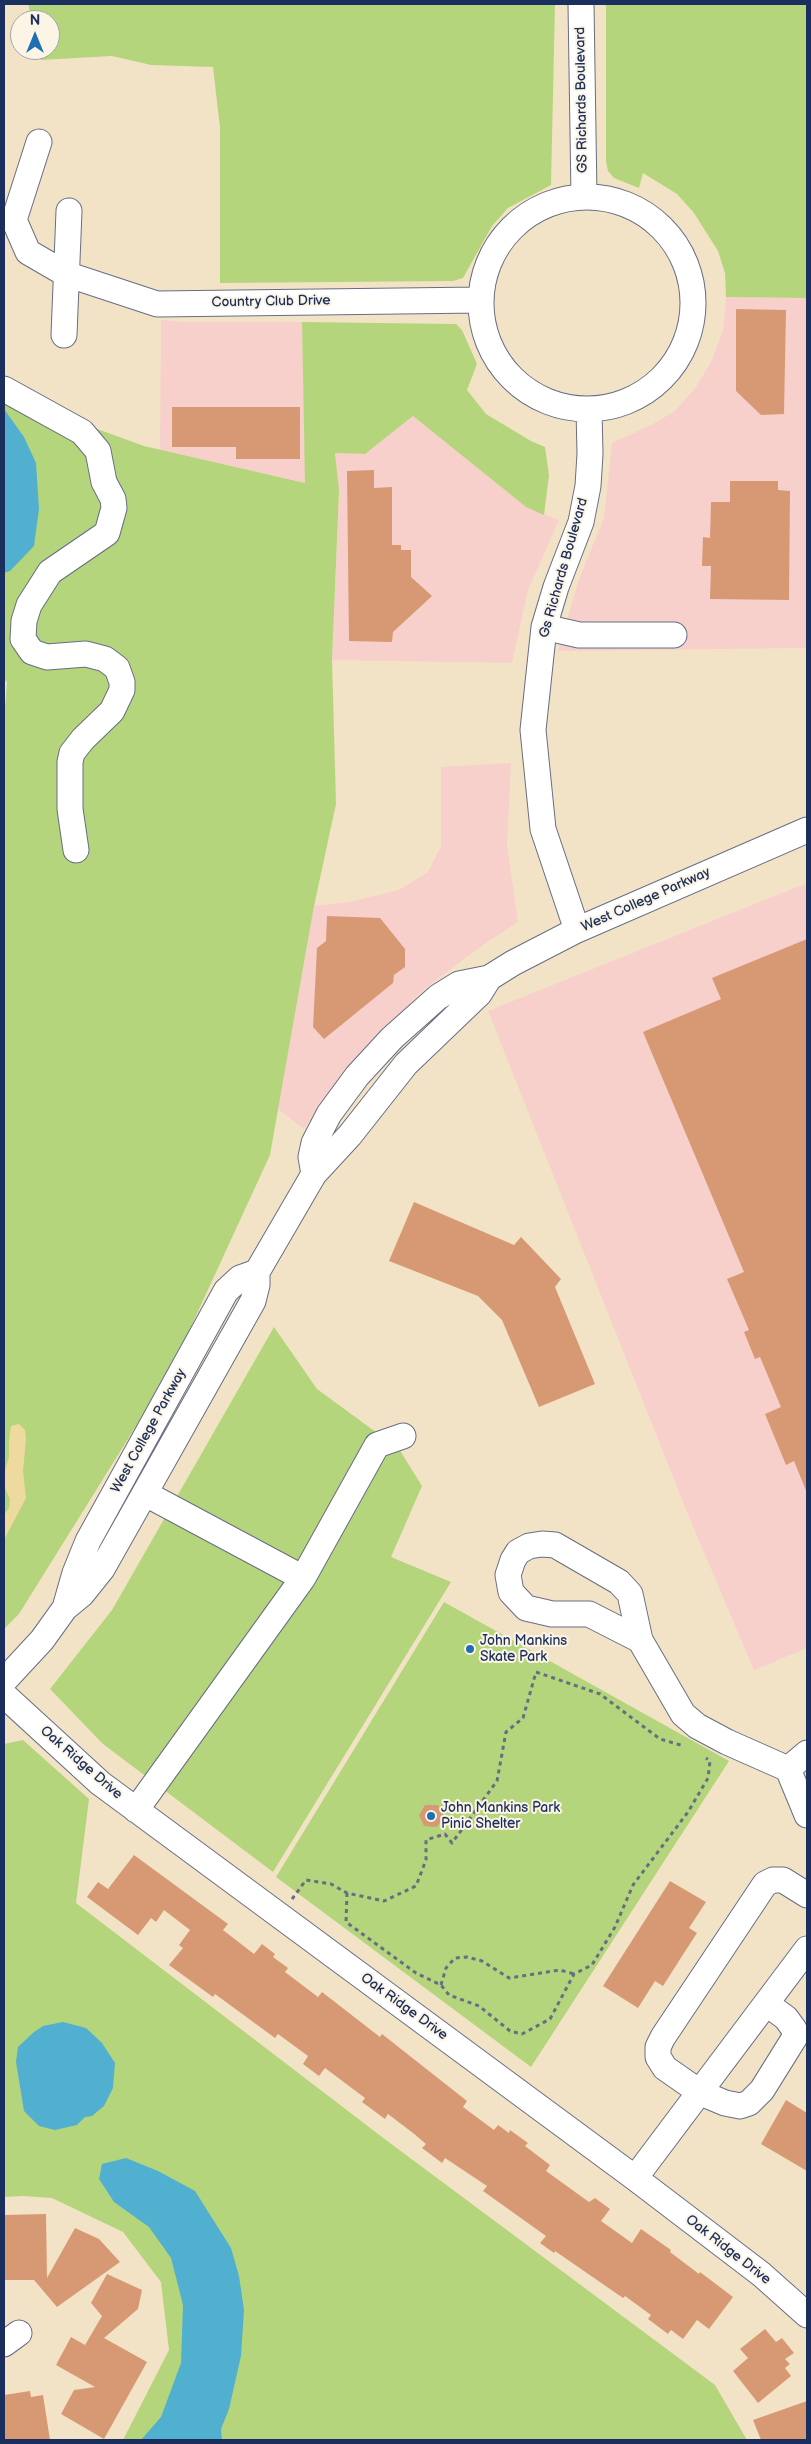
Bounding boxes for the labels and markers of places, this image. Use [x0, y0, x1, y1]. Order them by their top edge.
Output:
place label: John Mankins Skate Park [480, 1633, 567, 1665]
marker: John Mankins Skate Park [464, 1643, 476, 1655]
place label: John Mankins Park Pinic Shelter [441, 1800, 560, 1832]
marker: John Mankins Park Pinic Shelter [425, 1810, 437, 1822]

